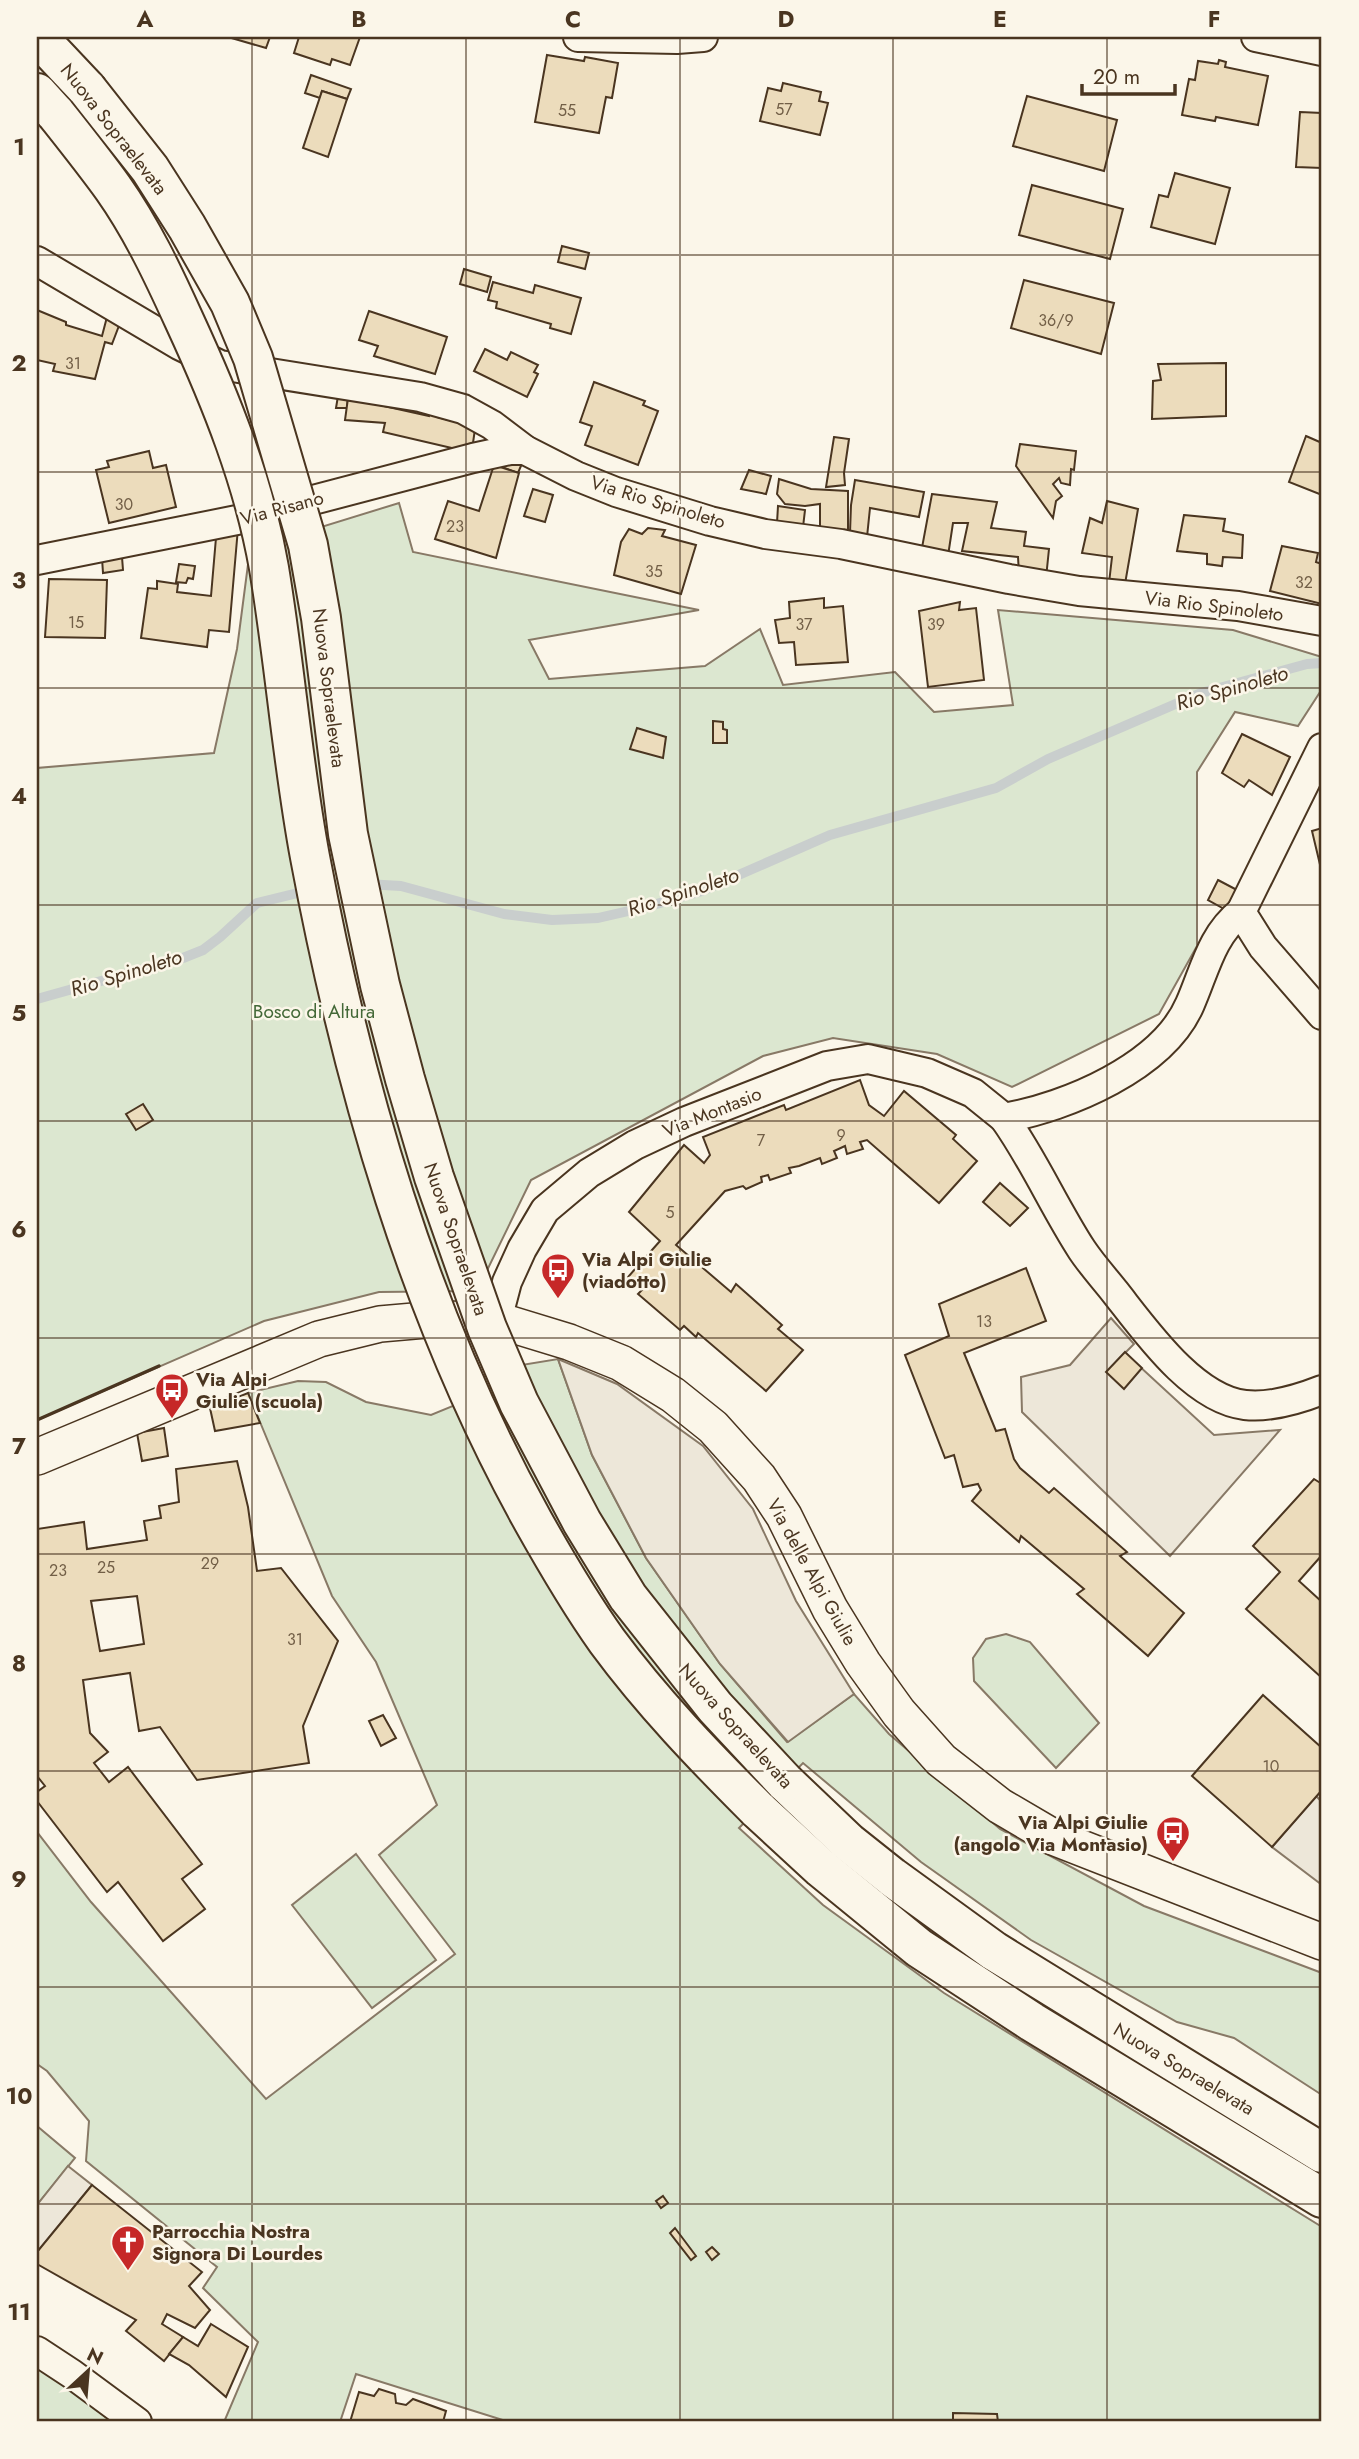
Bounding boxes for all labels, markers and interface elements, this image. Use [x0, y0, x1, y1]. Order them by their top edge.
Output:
text: A [136, 2, 154, 36]
text: B [351, 2, 367, 36]
text: C [565, 2, 581, 36]
text: D [778, 2, 795, 36]
text: E [993, 2, 1007, 36]
text: F [1208, 2, 1220, 36]
scale bar [1082, 52, 1175, 96]
street label: Nuova Sopraelevata [54, 58, 174, 200]
text: 20 m [1093, 62, 1140, 92]
house number: 57 [775, 98, 793, 121]
house number: 55 [558, 99, 576, 122]
text: 1 [13, 130, 25, 164]
house number: 36/9 [1038, 309, 1074, 332]
text: 2 [11, 346, 27, 380]
house number: 31 [65, 352, 81, 375]
street label: Via Rio Spinoleto [587, 469, 729, 535]
street label: Via Risano [237, 484, 327, 532]
house number: 30 [115, 493, 133, 516]
house number: 23 [446, 515, 464, 538]
house number: 35 [645, 560, 663, 583]
text: 3 [12, 563, 26, 597]
house number: 32 [1295, 571, 1313, 594]
street label: Via Rio Spinoleto [1143, 584, 1285, 628]
street label: Nuova Sopraelevata [306, 607, 352, 769]
house number: 15 [68, 611, 84, 634]
house number: 37 [796, 613, 813, 636]
house number: 39 [927, 613, 945, 636]
water label: Rio Spinoleto [1172, 658, 1292, 718]
text: 4 [11, 779, 27, 813]
water label: Rio Spinoleto [624, 860, 742, 924]
water label: Rio Spinoleto [67, 942, 185, 1004]
text: 5 [12, 996, 26, 1030]
park label: Bosco di Altura [253, 998, 375, 1025]
street label: Via Montasio [658, 1080, 766, 1144]
house number: 9 [836, 1124, 846, 1147]
house number: 7 [757, 1129, 766, 1152]
street label: Nuova Sopraelevata [417, 1159, 495, 1319]
house number: 5 [665, 1201, 675, 1224]
text: 6 [11, 1212, 27, 1246]
place label: Via Alpi Giulie (viadotto) [581, 1246, 712, 1295]
bus stop icon: Via Alpi Giulie (viadotto) [539, 1251, 577, 1300]
house number: 13 [976, 1310, 992, 1333]
place label: Via Alpi Giulie (scuola) [195, 1366, 323, 1415]
bus stop icon: Via Alpi Giulie (scuola) [153, 1371, 191, 1420]
text: 7 [12, 1429, 26, 1463]
street label: Via delle Alpi Giulie [760, 1494, 864, 1651]
house number: 29 [201, 1552, 219, 1575]
house number: 25 [97, 1556, 115, 1579]
house number: 23 [49, 1559, 67, 1582]
house number: 31 [287, 1628, 303, 1651]
text: 8 [12, 1646, 26, 1680]
street label: Nuova Sopraelevata [672, 1657, 800, 1795]
house number: 10 [1263, 1755, 1279, 1778]
place label: Via Alpi Giulie (angolo Via Montasio) [953, 1809, 1148, 1858]
bus stop icon: Via Alpi Giulie (angolo Via Montasio) [1154, 1814, 1192, 1863]
text: 9 [11, 1862, 27, 1896]
street label: Nuova Sopraelevata [1108, 2016, 1260, 2122]
text: 10 [6, 2079, 32, 2113]
place label: Parrocchia Nostra Signora Di Lourdes [152, 2218, 323, 2267]
church icon: Parrocchia Nostra Signora Di Lourdes [109, 2223, 147, 2272]
text: 11 [7, 2295, 31, 2329]
north arrow [52, 2336, 122, 2406]
text: N [83, 2341, 108, 2372]

